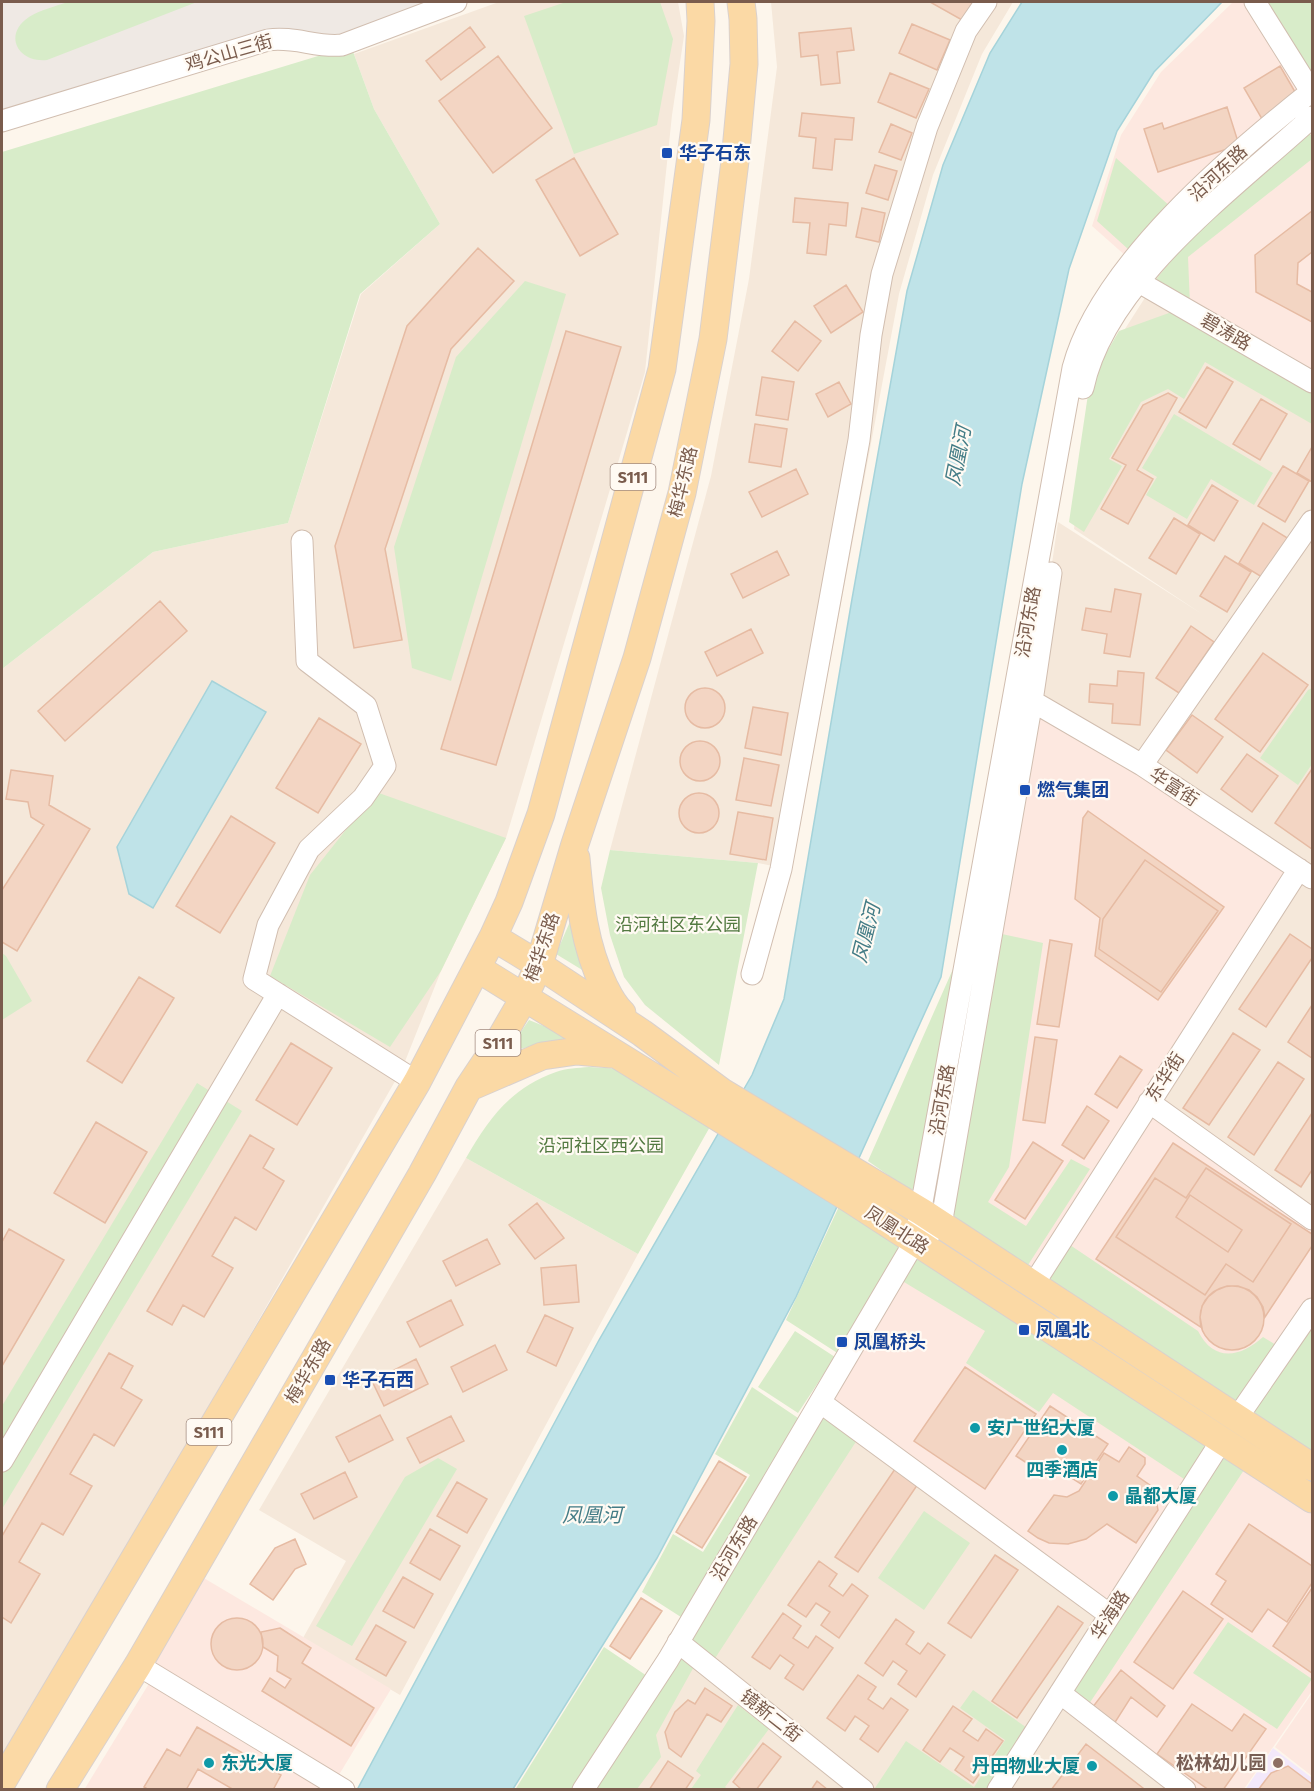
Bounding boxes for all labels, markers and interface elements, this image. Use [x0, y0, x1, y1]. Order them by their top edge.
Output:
street label: 鸡公山三街 [183, 30, 275, 76]
street label: 沿河东路 [1184, 140, 1252, 206]
place label: 华子石东 [679, 142, 751, 164]
marker: 华子石东 [660, 146, 674, 160]
street label: 碧涛路 [1197, 309, 1255, 355]
water label: 凤凰河 [940, 420, 976, 488]
street label: 梅华东路 [664, 444, 702, 520]
road number: S111 [610, 464, 656, 490]
street label: 沿河东路 [1011, 585, 1045, 659]
street label: 华富街 [1145, 763, 1203, 811]
place label: 燃气集团 [1037, 779, 1109, 801]
marker: 燃气集团 [1018, 783, 1032, 797]
water label: 凤凰河 [847, 897, 886, 965]
street label: 梅华东路 [520, 909, 564, 985]
park label: 沿河社区东公园 [615, 914, 741, 936]
road number: S111 [476, 1030, 520, 1056]
street label: 东华街 [1141, 1048, 1189, 1106]
street label: 沿河东路 [925, 1063, 959, 1137]
park label: 沿河社区西公园 [538, 1135, 664, 1157]
street label: 凤凰北路 [861, 1201, 933, 1259]
place label: 凤凰北 [1036, 1319, 1090, 1341]
marker: 凤凰北 [1017, 1323, 1031, 1337]
place label: 凤凰桥头 [854, 1331, 926, 1353]
street label: 梅华东路 [280, 1334, 336, 1408]
marker: 凤凰桥头 [835, 1335, 849, 1349]
place label: 华子石西 [342, 1369, 414, 1391]
marker: 华子石西 [323, 1373, 337, 1387]
place label: 安广世纪大厦 [987, 1417, 1095, 1439]
road number: S111 [186, 1419, 232, 1445]
marker: 安广世纪大厦 [968, 1421, 982, 1435]
marker: 四季酒店 [1055, 1443, 1069, 1457]
place label: 四季酒店 [1026, 1459, 1098, 1481]
place label: 晶都大厦 [1125, 1485, 1197, 1507]
marker: 晶都大厦 [1106, 1489, 1120, 1503]
water label: 凤凰河 [562, 1503, 626, 1527]
street label: 沿河东路 [706, 1511, 762, 1585]
street label: 华海路 [1086, 1586, 1134, 1644]
street label: 镜新二街 [736, 1685, 806, 1747]
place label: 东光大厦 [221, 1752, 293, 1774]
place label: 松林幼儿园 [1176, 1752, 1266, 1774]
place label: 丹田物业大厦 [972, 1755, 1080, 1777]
marker: 东光大厦 [202, 1756, 216, 1770]
marker: 松林幼儿园 [1271, 1756, 1285, 1770]
marker: 丹田物业大厦 [1085, 1759, 1099, 1773]

